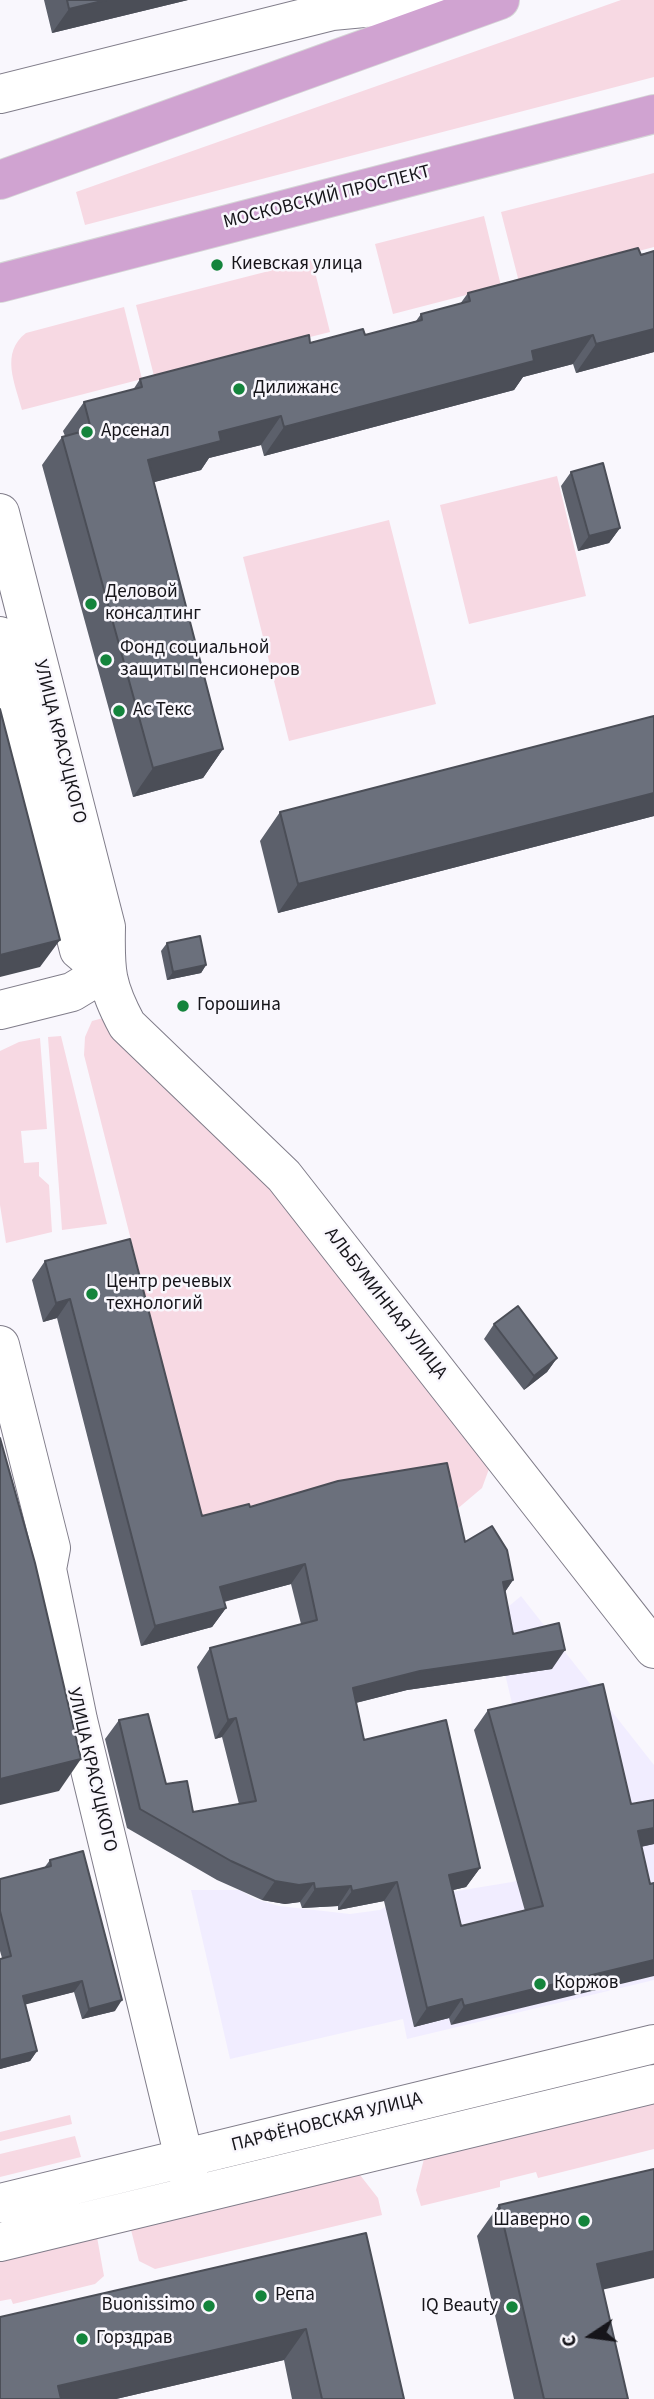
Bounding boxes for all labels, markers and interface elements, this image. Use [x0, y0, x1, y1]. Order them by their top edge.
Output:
street label: МОСКОВСКИЙ ПРОСПЕКТ [221, 161, 433, 235]
place label: Киевская улица [231, 254, 363, 276]
marker: Киевская улица [209, 257, 225, 273]
place label: Дилижанс [253, 378, 339, 400]
marker: Дилижанс [231, 381, 247, 397]
place label: Арсенал [101, 421, 170, 443]
marker: Арсенал [79, 424, 95, 440]
place label: Деловой консалтинг [105, 582, 201, 626]
marker: Деловой консалтинг [83, 596, 99, 612]
place label: Фонд социальной защиты пенсионеров [120, 638, 300, 682]
marker: Фонд социальной защиты пенсионеров [98, 652, 114, 668]
street label: УЛИЦА КРАСУЦКОГО [28, 658, 90, 826]
place label: Ас Текс [133, 700, 192, 722]
marker: Ас Текс [111, 703, 127, 719]
place label: Горошина [197, 995, 281, 1017]
marker: Горошина [175, 998, 191, 1014]
street label: АЛЬБУМИННАЯ УЛИЦА [319, 1224, 451, 1384]
place label: Центр речевых технологий [106, 1272, 232, 1316]
marker: Центр речевых технологий [84, 1286, 100, 1302]
street label: УЛИЦА КРАСУЦКОГО [61, 1686, 121, 1854]
place label: Коржов [554, 1973, 618, 1995]
marker: Коржов [532, 1976, 548, 1992]
street label: ПАРФЁНОВСКАЯ УЛИЦА [229, 2088, 425, 2158]
place label: Шаверно [493, 2210, 570, 2232]
marker: Шаверно [576, 2213, 592, 2229]
place label: Репа [275, 2285, 315, 2307]
marker: Репа [253, 2288, 269, 2304]
place label: Buonissimo [101, 2295, 195, 2317]
place label: IQ Beauty [421, 2296, 498, 2318]
marker: Buonissimo [201, 2298, 217, 2314]
marker: IQ Beauty [504, 2299, 520, 2315]
north arrow [556, 2301, 626, 2371]
place label: Горздрав [96, 2328, 172, 2350]
marker: Горздрав [74, 2331, 90, 2347]
text: С [556, 2332, 584, 2349]

